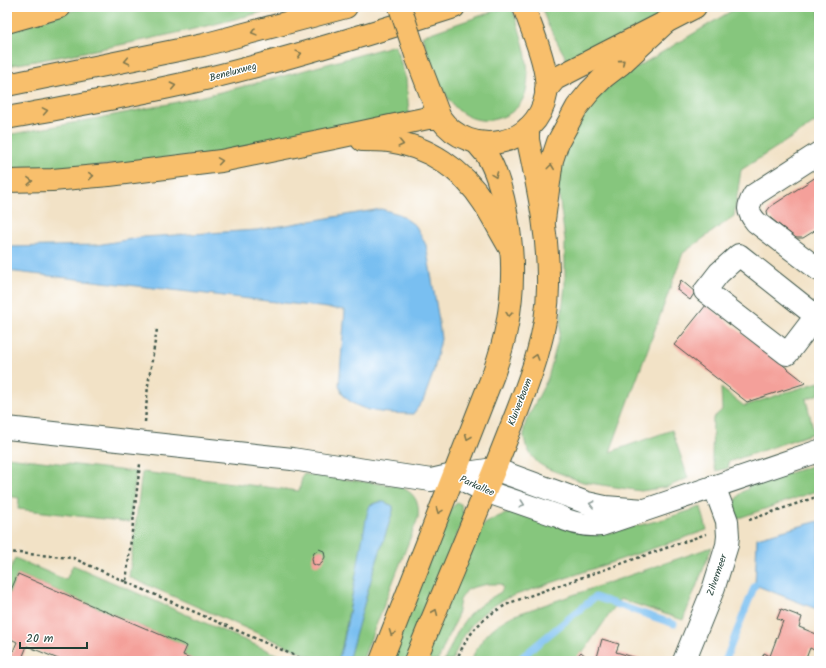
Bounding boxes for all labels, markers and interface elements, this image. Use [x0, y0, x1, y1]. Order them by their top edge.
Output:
one-way arrow [251, 27, 257, 35]
one-way arrow [296, 51, 302, 59]
one-way arrow [124, 57, 130, 65]
street label: Beneluxweg [208, 58, 259, 86]
one-way arrow [618, 60, 625, 67]
one-way arrow [170, 82, 176, 90]
one-way arrow [42, 107, 48, 115]
one-way arrow [398, 139, 404, 147]
one-way arrow [217, 157, 223, 166]
one-way arrow [546, 164, 555, 170]
one-way arrow [88, 172, 94, 181]
one-way arrow [491, 172, 499, 179]
one-way arrow [27, 176, 33, 185]
one-way arrow [504, 311, 513, 317]
one-way arrow [531, 353, 540, 360]
street label: Kluiverboom [504, 376, 536, 428]
one-way arrow [465, 434, 473, 441]
street label: Parkallee [457, 471, 497, 501]
one-way arrow [519, 499, 526, 508]
one-way arrow [589, 500, 595, 508]
one-way arrow [436, 508, 444, 515]
street label: Zilvermeer [702, 551, 732, 598]
one-way arrow [430, 609, 438, 617]
scale bar [20, 624, 87, 650]
one-way arrow [389, 628, 397, 636]
text: 20 m [26, 629, 54, 648]

